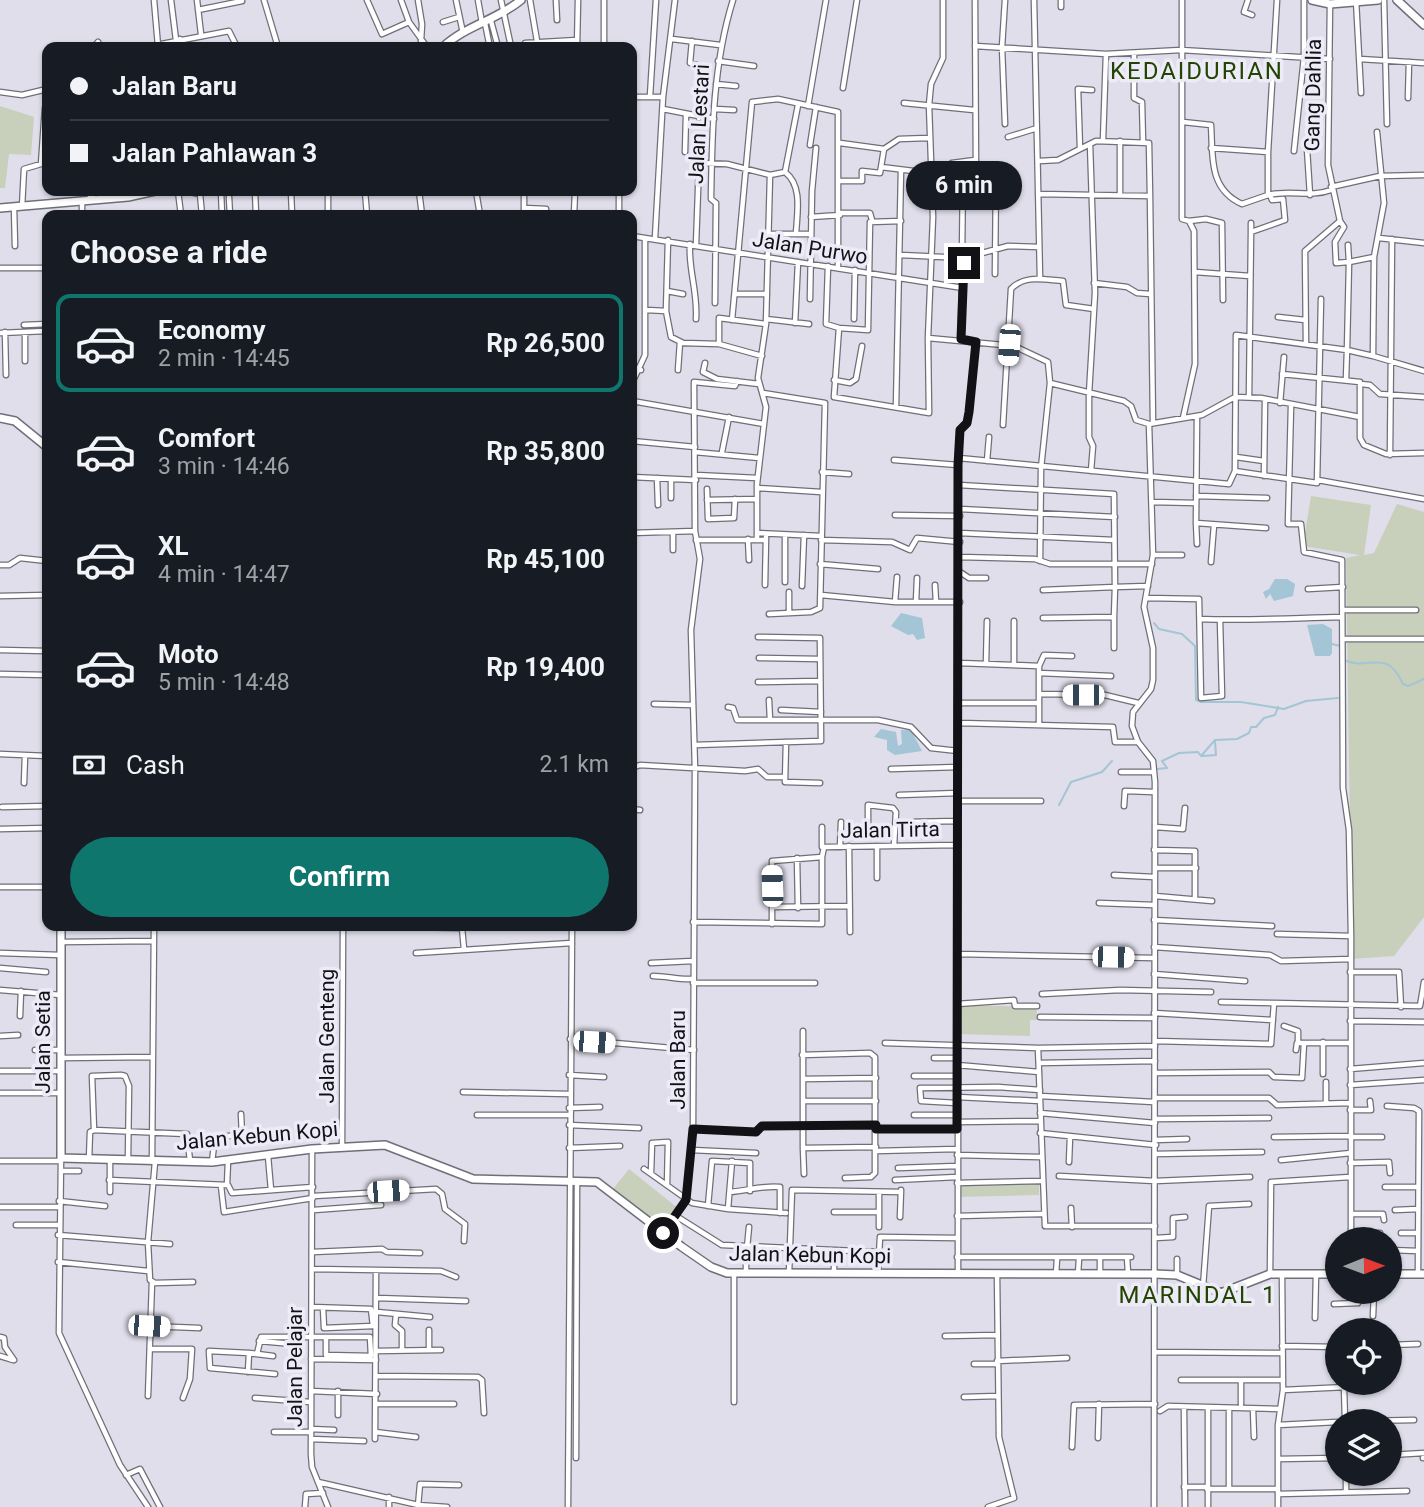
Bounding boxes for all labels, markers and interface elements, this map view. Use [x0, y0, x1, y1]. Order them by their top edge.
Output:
street label: Gang Dahlia [1300, 38, 1326, 152]
district label: KEDAIDURIAN [1110, 57, 1284, 85]
street label: Jalan Lestari [684, 63, 714, 185]
text: Jalan Baru [112, 71, 237, 101]
text: Jalan Pahlawan 3 [112, 138, 317, 168]
callout: 6 min [906, 162, 1022, 210]
text: 6 min [935, 172, 993, 199]
street label: Jalan Purwo [751, 227, 869, 269]
text: Choose a ride [70, 233, 267, 271]
route end [948, 247, 980, 279]
icon: car [74, 312, 137, 375]
text: Economy [158, 315, 265, 345]
car [998, 323, 1021, 367]
text: Rp 26,500 [486, 328, 605, 358]
text: 2 min · 14:45 [158, 345, 290, 372]
icon: car [74, 420, 137, 483]
text: Comfort [158, 423, 255, 453]
text: Rp 35,800 [486, 436, 605, 466]
text: 3 min · 14:46 [158, 453, 290, 480]
icon: car [74, 528, 137, 591]
text: XL [158, 531, 189, 561]
text: Rp 45,100 [486, 544, 605, 574]
text: 4 min · 14:47 [158, 561, 290, 588]
icon: car [74, 636, 137, 699]
text: Moto [158, 639, 219, 669]
text: Rp 19,400 [486, 652, 605, 682]
text: 5 min · 14:48 [158, 669, 290, 696]
car [1063, 685, 1105, 706]
icon: cash [70, 746, 108, 784]
text: Cash [126, 750, 185, 780]
text: 2.1 km [540, 751, 609, 778]
street label: Jalan Tirta [840, 817, 940, 843]
button: Confirm [70, 837, 609, 917]
car [761, 865, 784, 907]
car [1092, 946, 1135, 968]
street label: Jalan Genteng [315, 969, 339, 1103]
street label: Jalan Setia [31, 990, 55, 1094]
street label: Jalan Baru [666, 1010, 690, 1110]
car [573, 1030, 616, 1054]
street label: Jalan Kebun Kopi [175, 1117, 339, 1155]
car [367, 1179, 410, 1203]
route start [647, 1217, 679, 1249]
north arrow [1325, 1227, 1402, 1304]
map controls [1325, 1227, 1402, 1486]
street label: Jalan Kebun Kopi [729, 1242, 891, 1268]
district label: MARINDAL 1 [1119, 1281, 1277, 1309]
street label: Jalan Pelajar [283, 1307, 307, 1427]
car [128, 1314, 171, 1338]
button: locate [1325, 1318, 1402, 1395]
button: layers [1325, 1409, 1402, 1486]

